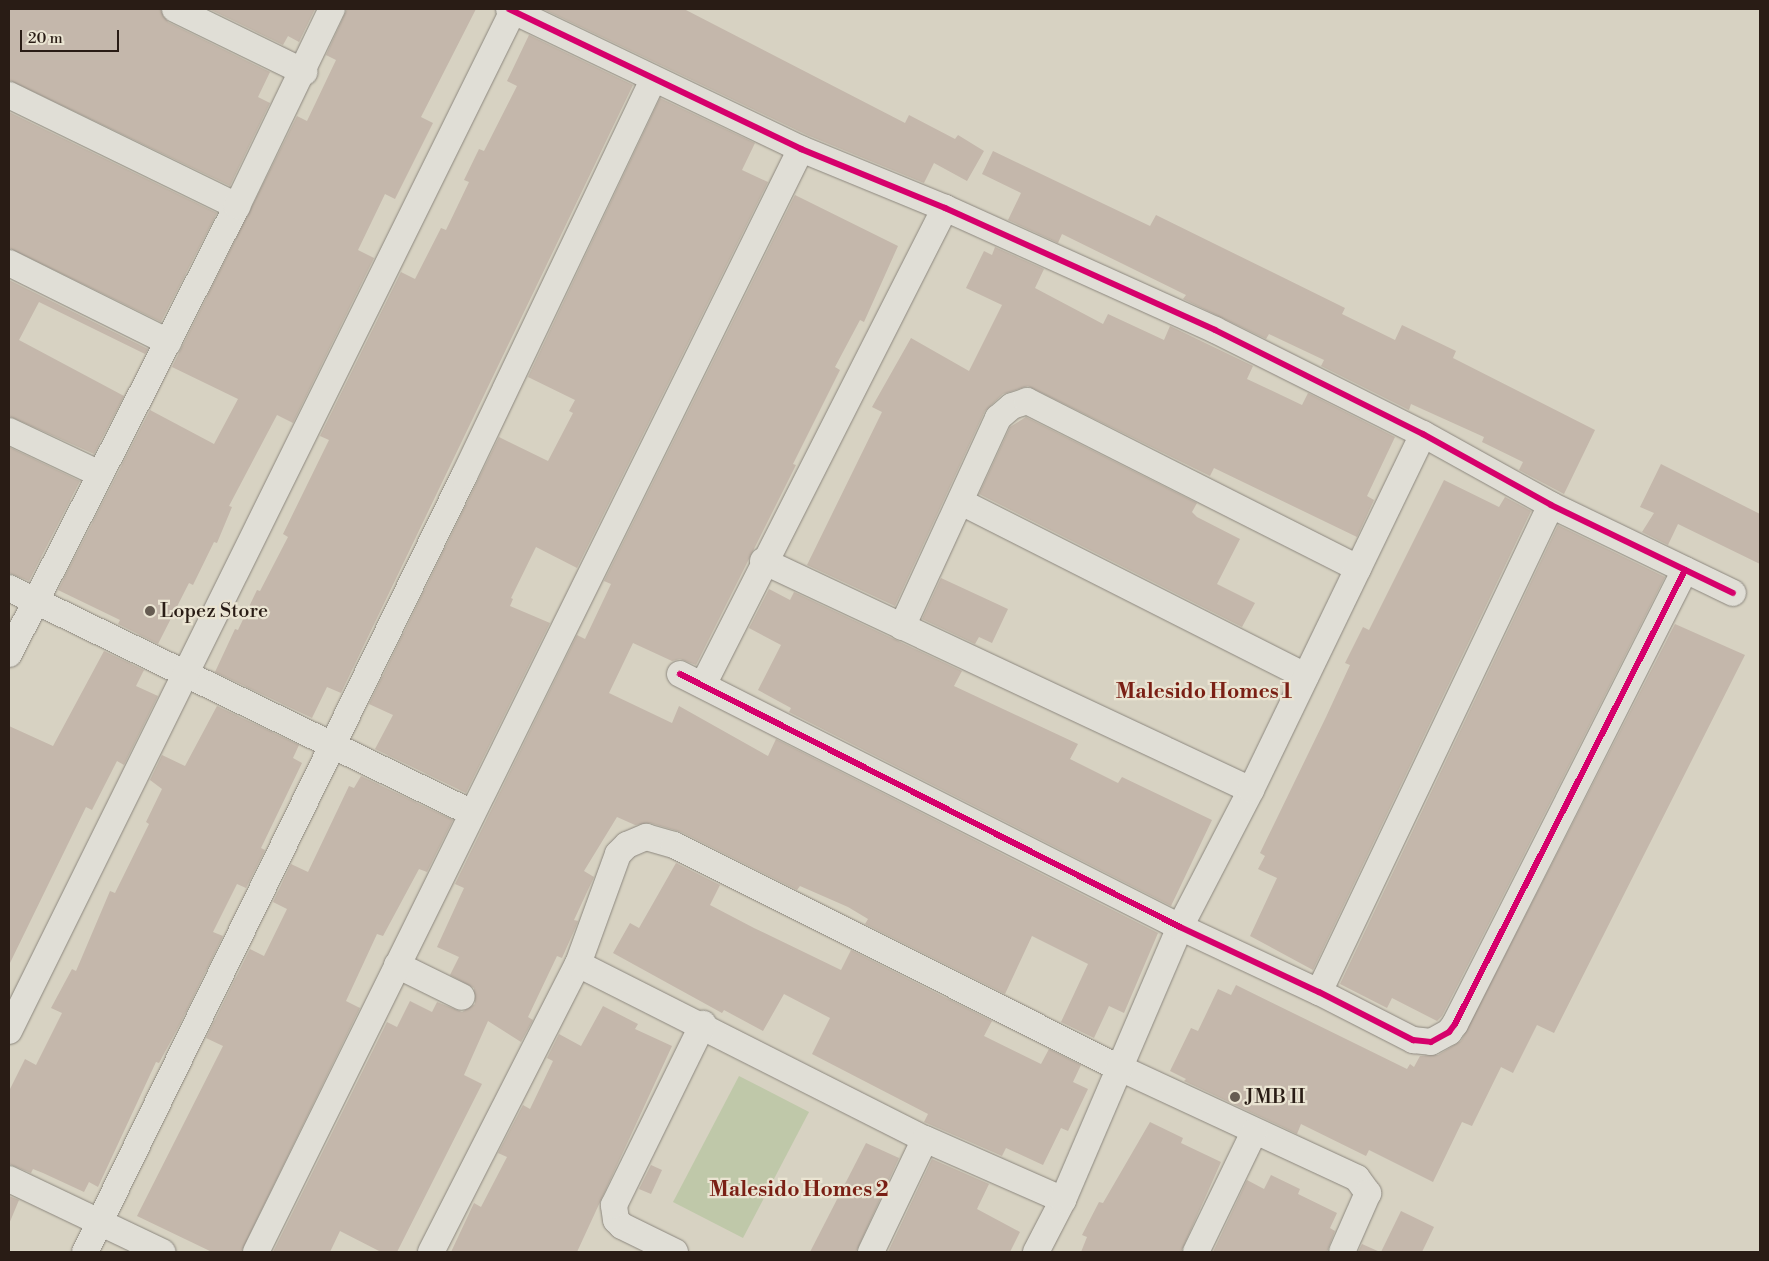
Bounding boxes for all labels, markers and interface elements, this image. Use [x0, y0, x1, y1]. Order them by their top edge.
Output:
scale bar [22, 20, 121, 52]
text: 20 m [28, 29, 63, 48]
place label: Lopez Store [160, 599, 268, 623]
marker: Lopez Store [144, 605, 156, 617]
district label: Malesido Homes 1 [1116, 679, 1292, 705]
place label: JMB II [1245, 1085, 1305, 1109]
marker: JMB II [1229, 1091, 1241, 1103]
district label: Malesido Homes 2 [709, 1177, 889, 1203]

